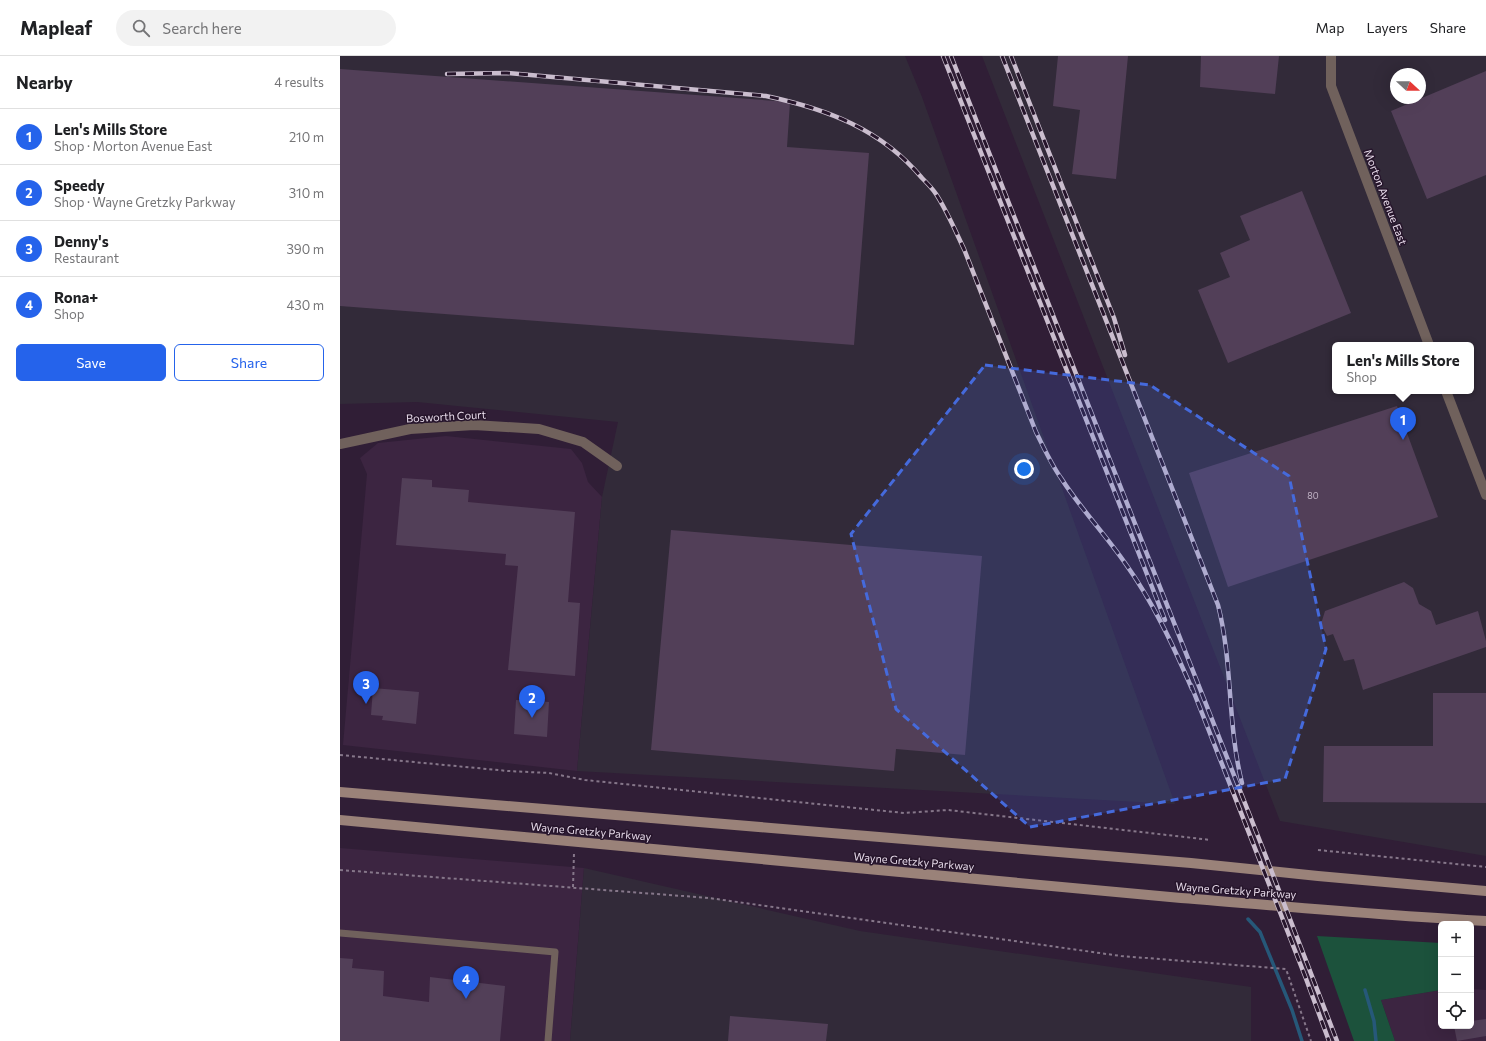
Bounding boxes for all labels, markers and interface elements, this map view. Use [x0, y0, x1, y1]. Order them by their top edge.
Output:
search box [116, 10, 396, 46]
text: Mapleaf [20, 16, 92, 39]
icon: search [130, 17, 152, 39]
text: Search here [162, 19, 242, 37]
text: Map [1316, 19, 1344, 36]
text: Layers [1366, 19, 1408, 36]
text: Share [1430, 19, 1466, 36]
north arrow [1390, 68, 1426, 104]
text: Nearby [16, 72, 73, 93]
text: 4 results [274, 74, 324, 90]
text: Len's Mills Store [54, 120, 167, 138]
text: 1 [26, 129, 32, 145]
text: 210 m [289, 129, 324, 145]
text: Shop · Morton Avenue East [54, 138, 212, 154]
street label: Morton Avenue East [1362, 147, 1410, 247]
text: Speedy [54, 176, 105, 194]
text: 2 [25, 185, 33, 201]
text: 310 m [289, 185, 324, 201]
text: Shop · Wayne Gretzky Parkway [54, 194, 236, 210]
text: Denny's [54, 232, 109, 250]
text: 3 [25, 241, 33, 257]
text: 390 m [286, 241, 324, 257]
text: Restaurant [54, 250, 119, 266]
text: Rona+ [54, 288, 98, 306]
text: 4 [25, 297, 33, 313]
text: 430 m [286, 297, 324, 313]
text: Shop [54, 306, 85, 322]
popup [1332, 342, 1474, 394]
button: Save [16, 344, 166, 381]
button: Share [174, 344, 324, 381]
text: Len's Mills Store [1346, 351, 1460, 369]
text: Shop [1346, 369, 1377, 385]
street label: Bosworth Court [406, 407, 487, 425]
pin: 1 [1390, 407, 1416, 440]
your location [1014, 459, 1034, 479]
house number: 80 [1307, 490, 1319, 501]
pin: 3 [353, 671, 379, 704]
pin: 2 [519, 685, 545, 718]
street label: Wayne Gretzky Parkway [530, 819, 652, 843]
street label: Wayne Gretzky Parkway [853, 849, 975, 873]
street label: Wayne Gretzky Parkway [1175, 879, 1297, 901]
map controls [1438, 921, 1474, 1029]
button: + [1438, 921, 1474, 957]
button: − [1438, 957, 1474, 993]
pin: 4 [453, 966, 479, 999]
button: locate [1438, 993, 1474, 1029]

